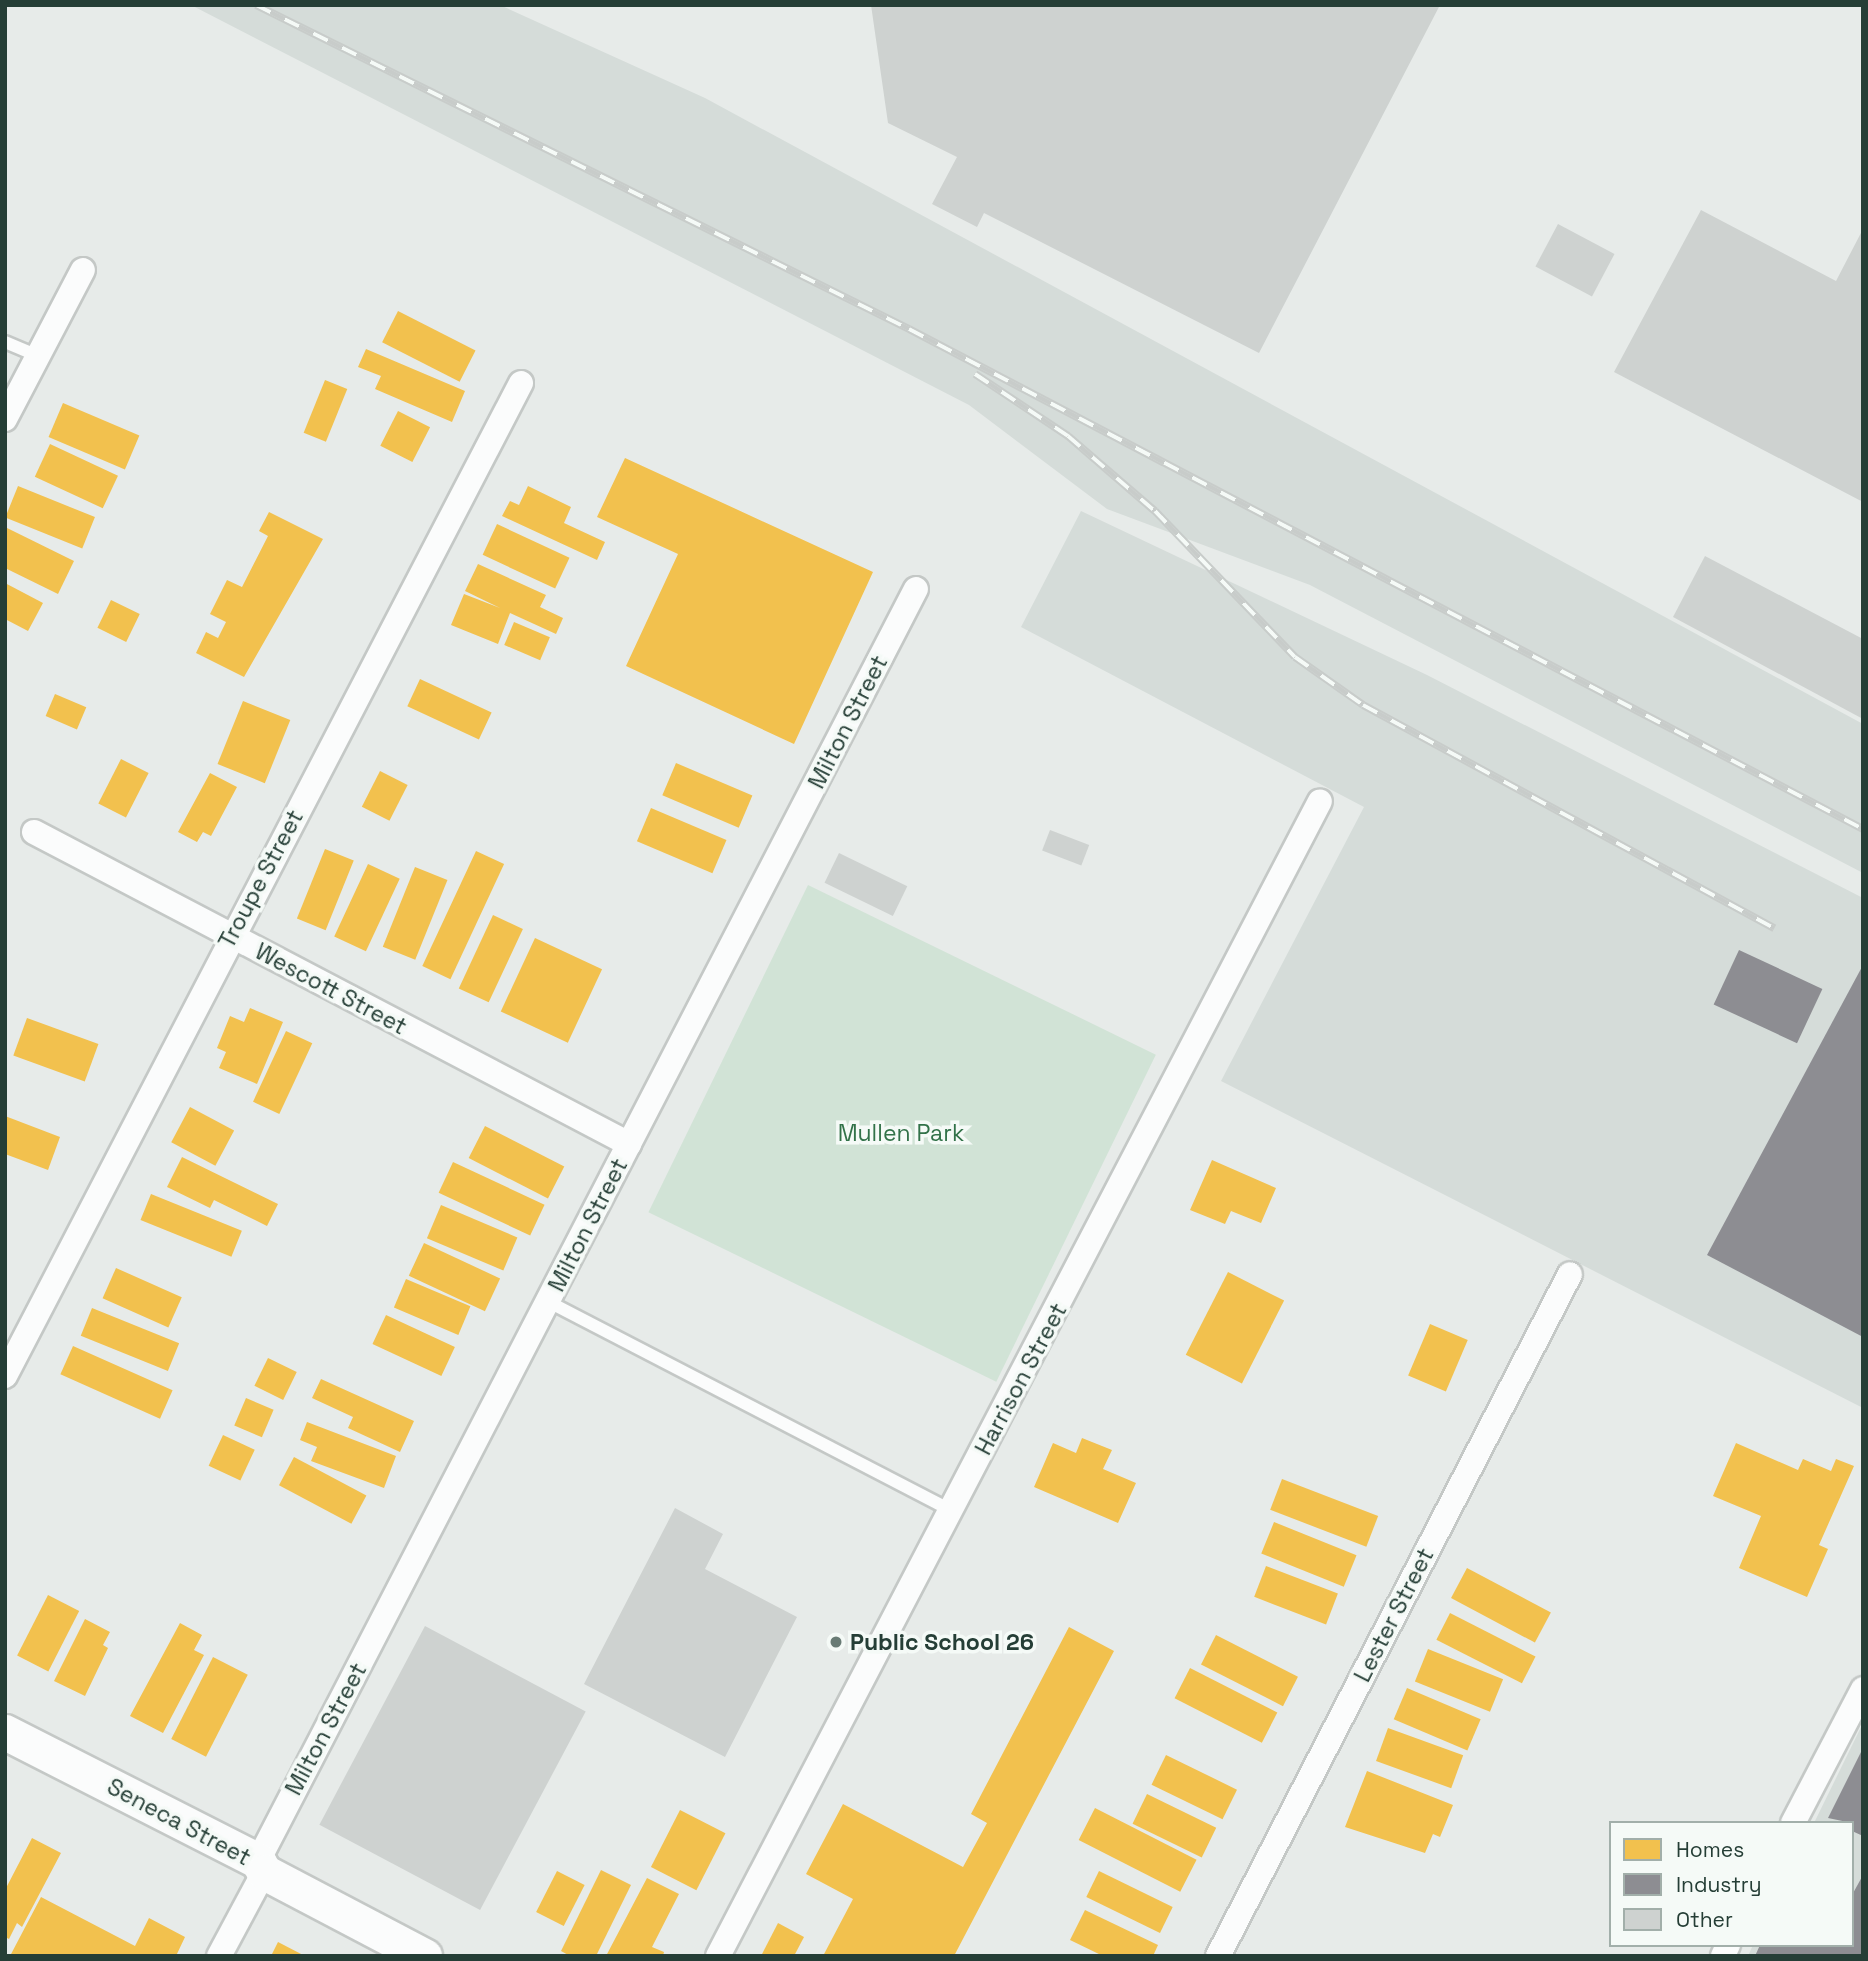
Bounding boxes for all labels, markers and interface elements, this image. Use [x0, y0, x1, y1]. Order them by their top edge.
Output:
street label: Milton Street [803, 651, 893, 793]
street label: Troupe Street [213, 805, 309, 953]
street label: Wescott Street [250, 937, 412, 1041]
park label: Mullen Park [838, 1119, 964, 1147]
street label: Milton Street [543, 1154, 633, 1296]
street label: Harrison Street [969, 1298, 1073, 1460]
street label: Lester Street [1348, 1543, 1440, 1687]
place label: Public School 26 [850, 1628, 1034, 1656]
marker: Public School 26 [828, 1634, 844, 1650]
street label: Milton Street [280, 1658, 372, 1800]
street label: Seneca Street [102, 1773, 256, 1871]
legend [1609, 1821, 1854, 1947]
text: Homes [1676, 1836, 1744, 1863]
text: Industry [1676, 1871, 1762, 1898]
text: Other [1676, 1906, 1733, 1933]

